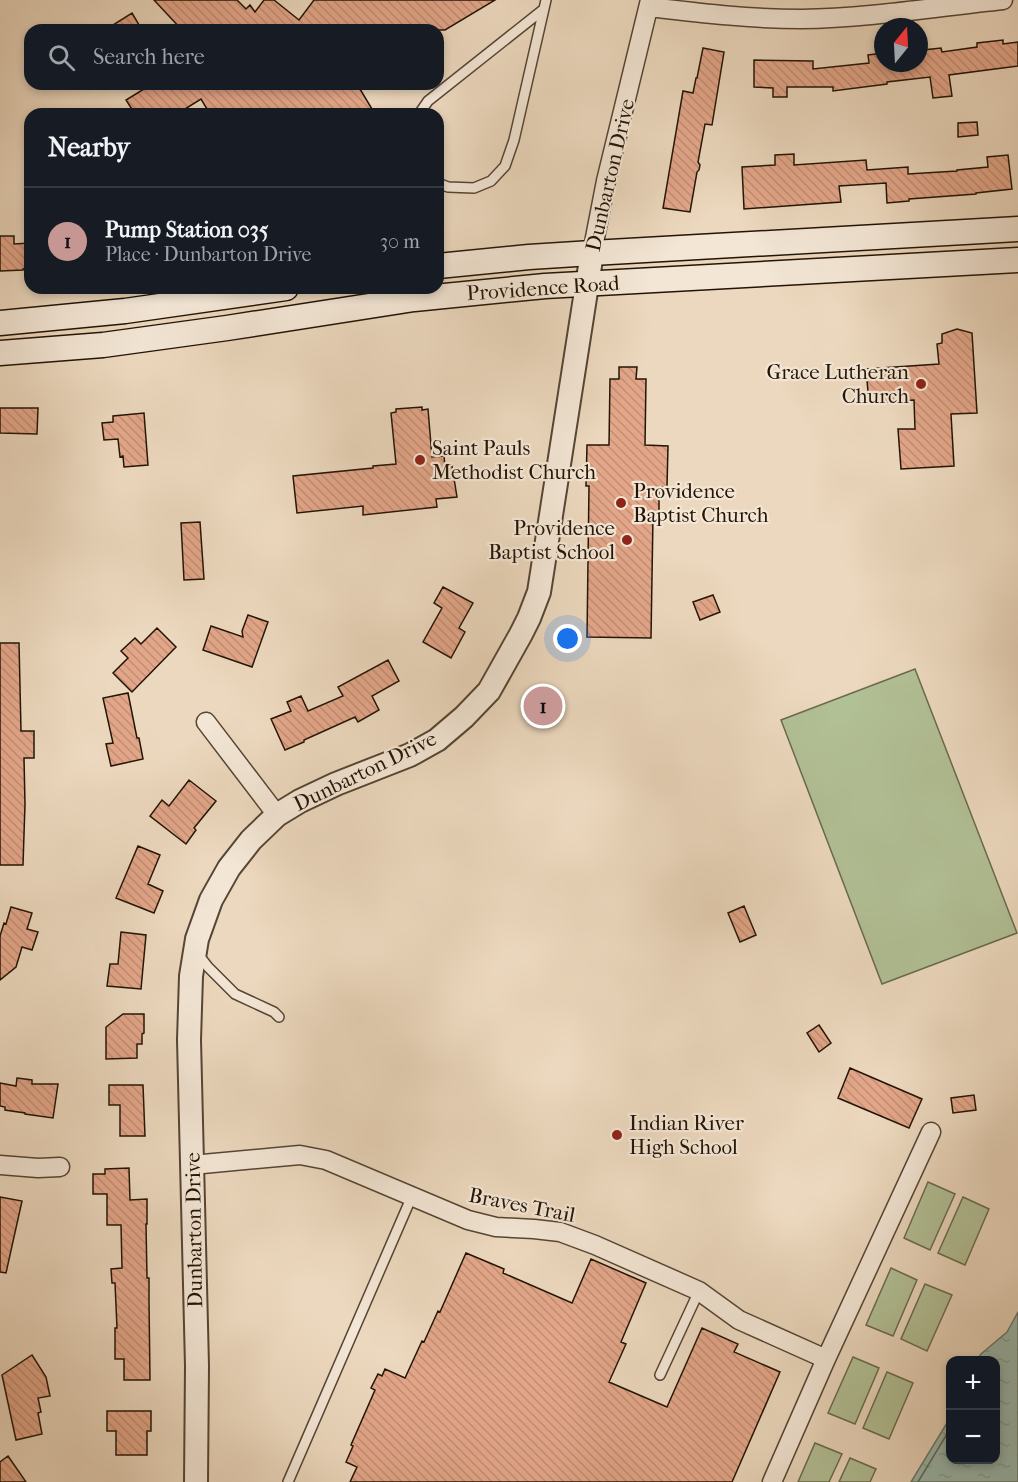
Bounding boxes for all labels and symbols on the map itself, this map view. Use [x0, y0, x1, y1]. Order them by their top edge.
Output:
north arrow [874, 18, 928, 72]
street label: Dunbarton Drive [581, 96, 639, 254]
street label: Providence Road [466, 271, 621, 305]
place label: Grace Lutheran Church [766, 360, 909, 408]
marker: Grace Lutheran Church [914, 377, 928, 391]
place label: Saint Pauls Methodist Church [432, 436, 596, 484]
marker: Saint Pauls Methodist Church [413, 453, 427, 467]
place label: Providence Baptist Church [633, 479, 769, 527]
marker: Providence Baptist Church [614, 496, 628, 510]
place label: Providence Baptist School [488, 516, 615, 564]
marker: Providence Baptist School [620, 533, 634, 547]
your location [553, 624, 582, 653]
pin: 1 [524, 684, 562, 728]
street label: Dunbarton Drive [290, 726, 440, 816]
place label: Indian River High School [629, 1111, 744, 1159]
marker: Indian River High School [610, 1128, 624, 1142]
street label: Dunbarton Drive [181, 1152, 207, 1308]
street label: Braves Trail [467, 1183, 577, 1227]

